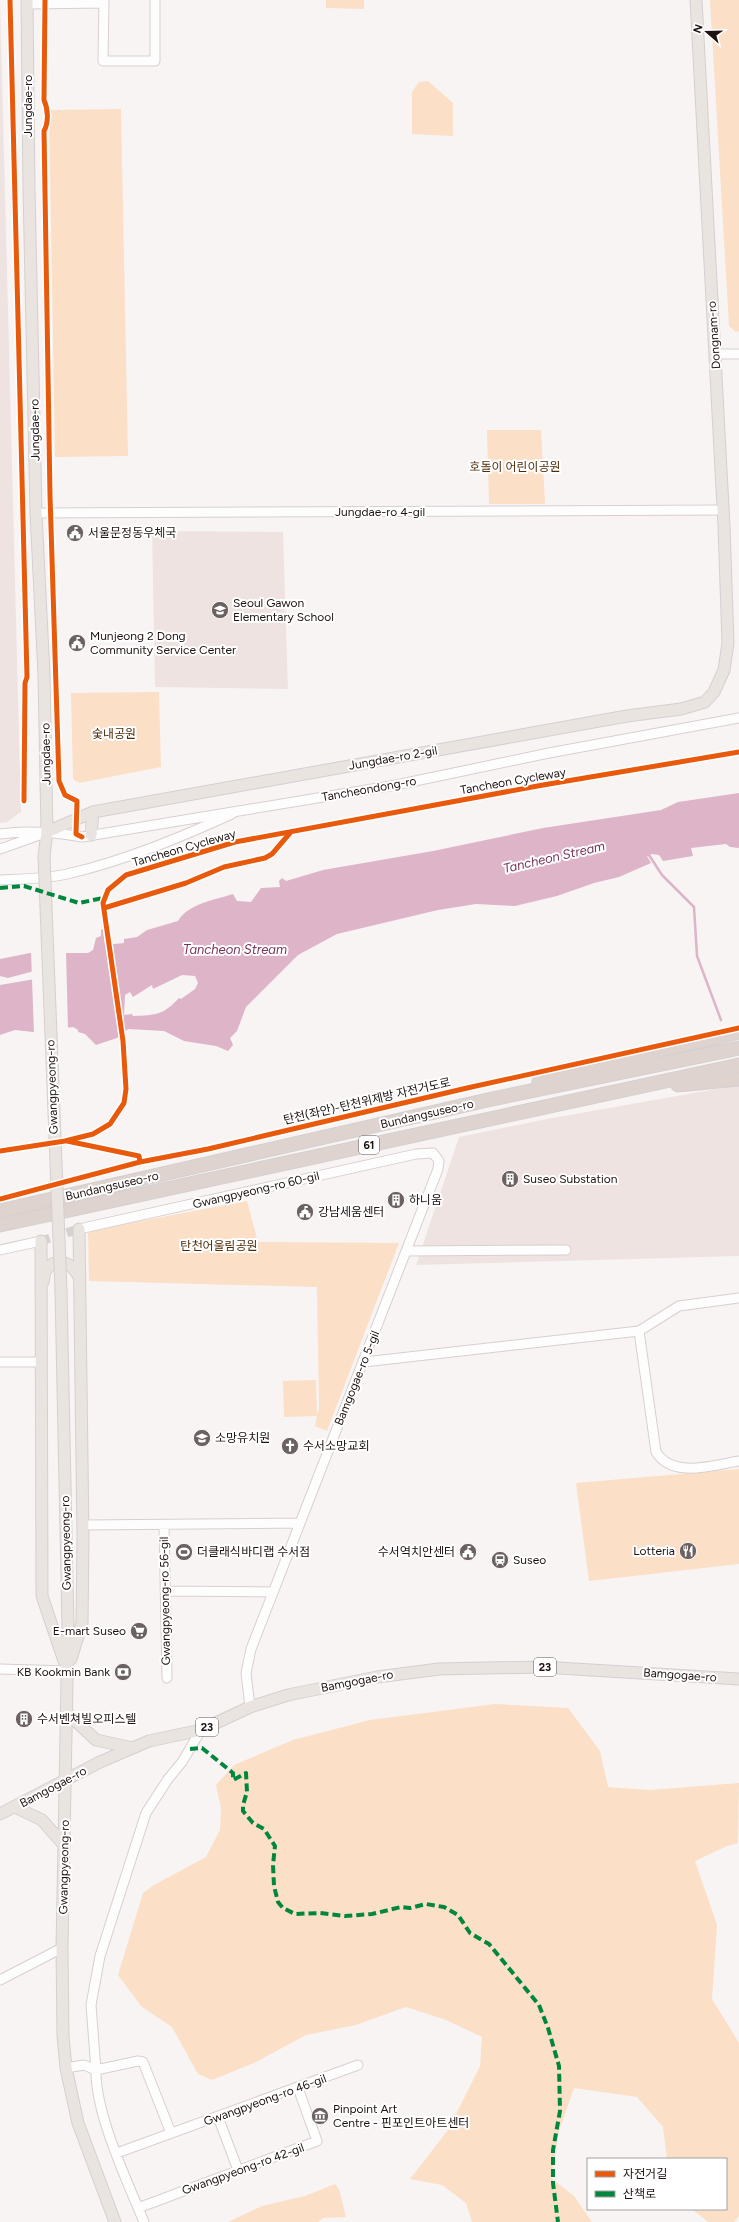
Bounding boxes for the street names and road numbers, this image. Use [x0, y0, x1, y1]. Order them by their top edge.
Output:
street label: Jungdae-ro [21, 75, 35, 137]
street label: Dongnam-ro [705, 301, 723, 369]
street label: Jungdae-ro [27, 399, 43, 461]
street label: Jungdae-ro 4-gil [335, 505, 425, 519]
street label: Jungdae-ro [38, 723, 54, 785]
street label: Jungdae-ro 2-gil [348, 743, 438, 773]
street label: Tancheon Cycleway [459, 765, 568, 797]
street label: Tancheondong-ro [321, 774, 417, 804]
street label: Tancheon Cycleway [131, 826, 238, 869]
street label: Gwangpyeong-ro [43, 1039, 61, 1135]
street label: 탄천(좌안)-탄천위제방 자전거도로 [282, 1075, 452, 1127]
street label: Bundangsuseo-ro [379, 1096, 475, 1132]
road number: 61 [359, 1136, 379, 1154]
street label: Bundangsuseo-ro [64, 1168, 160, 1204]
street label: Gwangpyeong-ro 60-gil [191, 1169, 321, 1211]
street label: Bamgogae-ro 5-gil [332, 1329, 382, 1427]
street label: Gwangpyeong-ro [58, 1496, 74, 1590]
street label: Gwangpyeong-ro 56-gil [157, 1537, 173, 1665]
road number: 23 [534, 1658, 556, 1676]
street label: Bamgogae-ro [643, 1665, 717, 1685]
street label: Bamgogae-ro [320, 1667, 394, 1695]
road number: 23 [196, 1718, 218, 1736]
street label: Bamgogae-ro [17, 1764, 89, 1810]
street label: Gwangpyeong-ro [56, 1820, 72, 1914]
street label: Gwangpyeong-ro 46-gil [202, 2071, 328, 2129]
street label: Gwangpyeong-ro 42-gil [180, 2140, 306, 2198]

